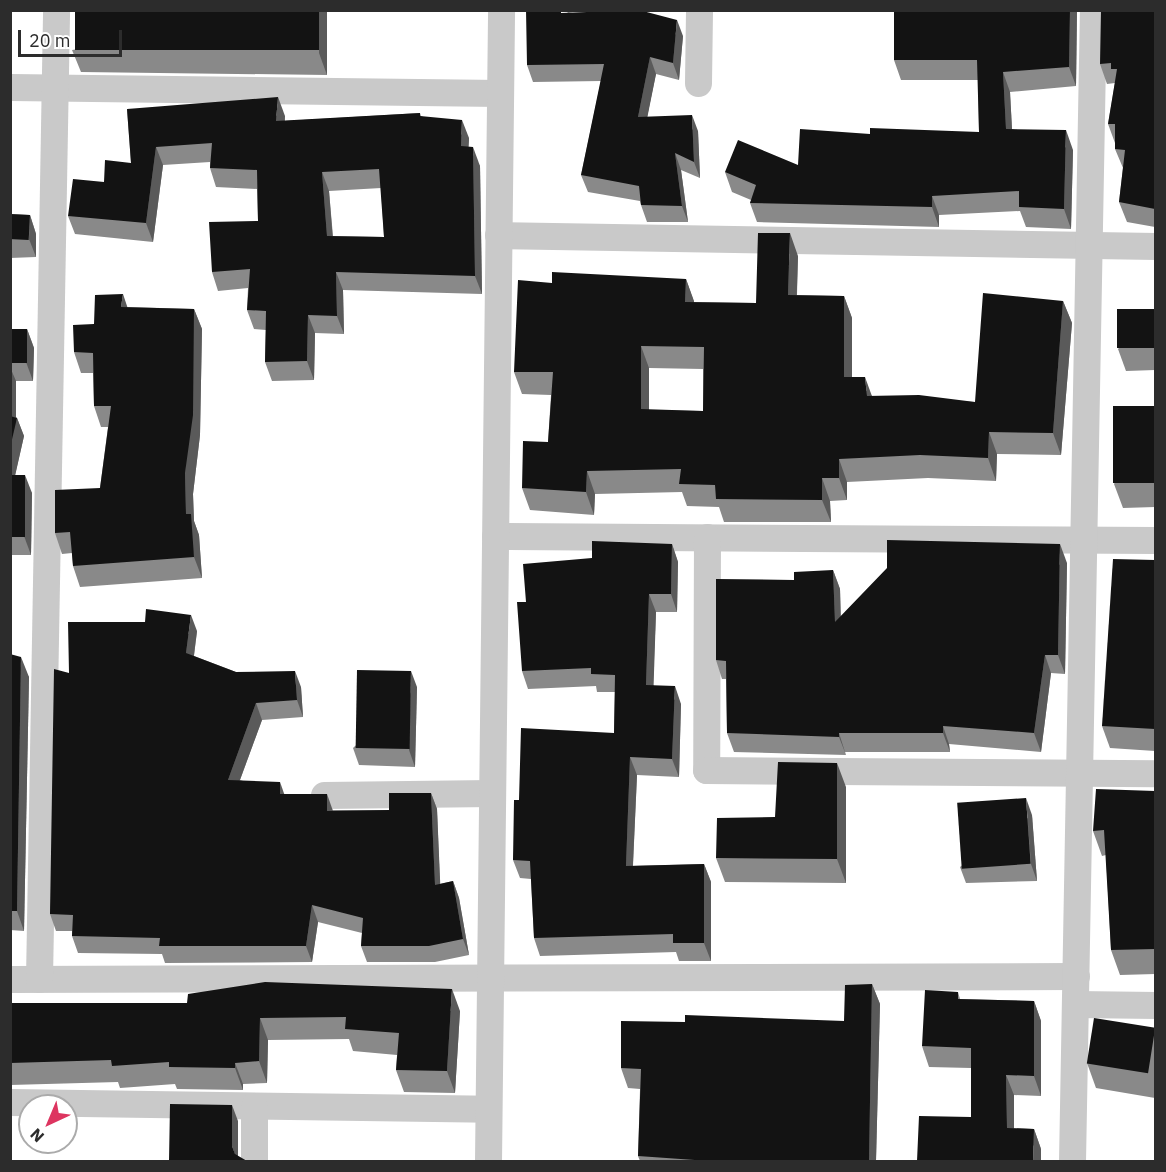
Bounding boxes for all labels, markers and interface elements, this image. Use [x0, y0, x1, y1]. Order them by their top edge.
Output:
scale bar [21, 18, 124, 56]
text: 20 m [29, 29, 71, 52]
north arrow [18, 1094, 78, 1154]
text: N [26, 1124, 48, 1147]

